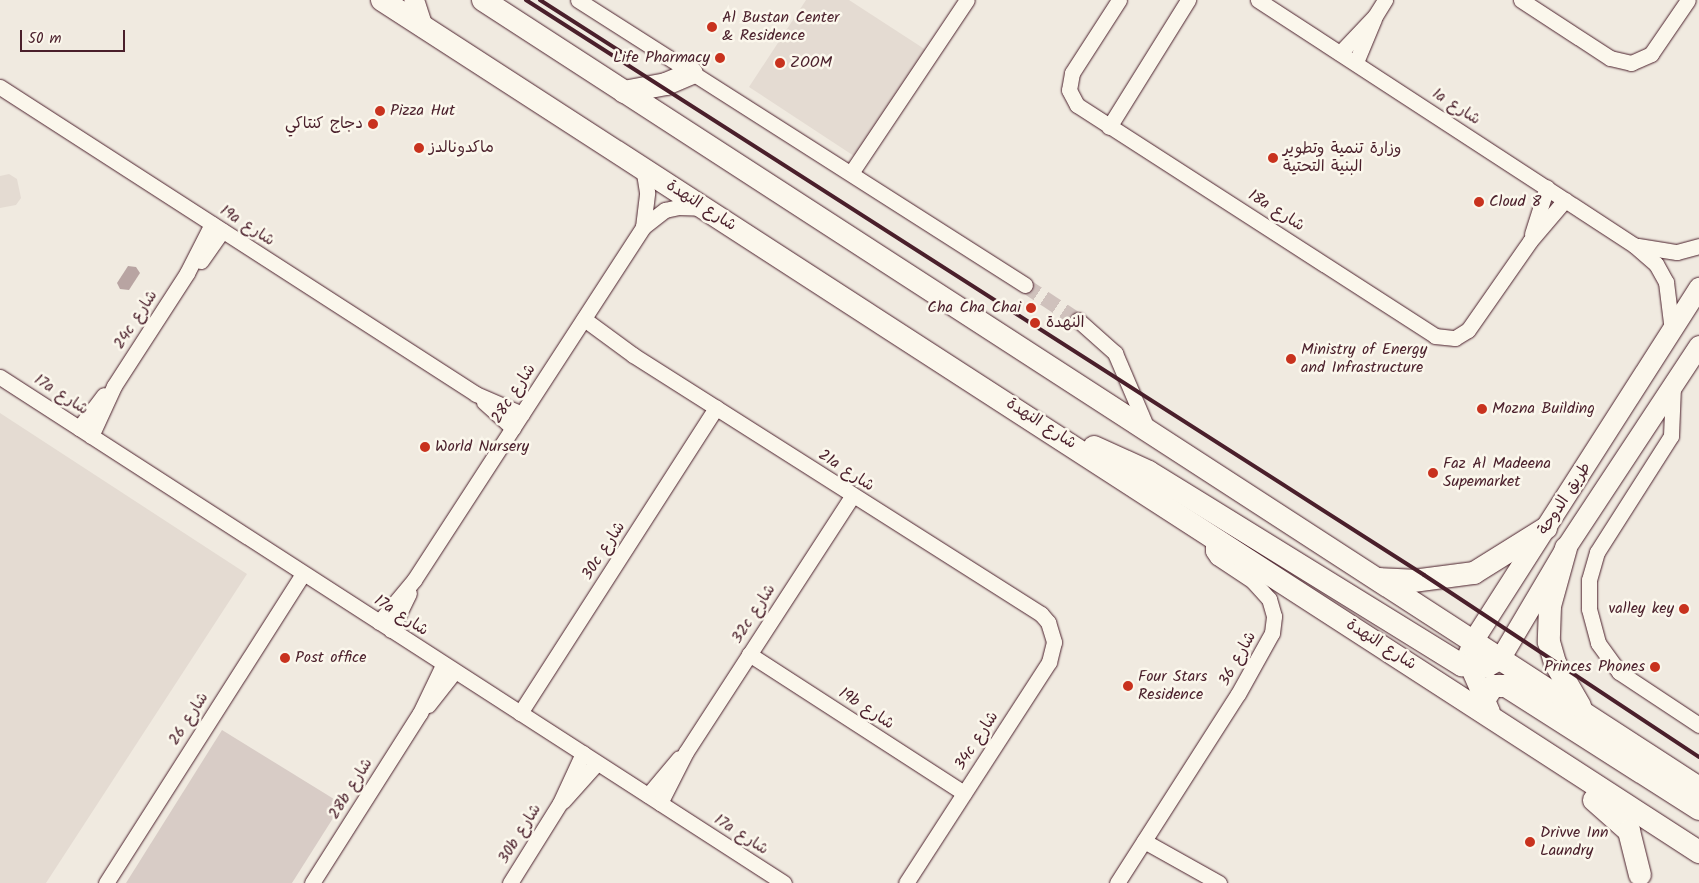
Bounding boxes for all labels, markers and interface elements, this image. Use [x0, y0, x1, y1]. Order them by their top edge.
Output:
place label: Al Bustan Center & Residence [722, 8, 839, 46]
scale bar [22, 20, 128, 52]
marker: Al Bustan Center & Residence [706, 21, 718, 33]
text: 50 m [28, 27, 62, 51]
place label: Life Pharmacy [613, 48, 710, 68]
marker: Life Pharmacy [714, 52, 726, 64]
place label: ZOOM [790, 53, 832, 73]
marker: ZOOM [774, 57, 786, 69]
street label: 1a شارع [1428, 84, 1484, 130]
place label: Pizza Hut [390, 101, 455, 121]
marker: Pizza Hut [374, 105, 386, 117]
place label: دجاج كنتاكي [285, 114, 363, 134]
marker: دجاج كنتاكي [367, 118, 379, 130]
place label: ماكدونالدز [429, 138, 494, 158]
place label: وزارة تنمية وتطوير البنية التحتية [1283, 139, 1401, 177]
marker: ماكدونالدز [413, 142, 425, 154]
marker: وزارة تنمية وتطوير البنية التحتية [1267, 152, 1279, 164]
street label: شارع النهدة [662, 176, 740, 236]
street label: 18a شارع [1244, 186, 1308, 236]
place label: Cloud 8 [1489, 192, 1541, 212]
marker: Cloud 8 [1473, 196, 1485, 208]
street label: 19a شارع [216, 201, 278, 251]
street label: 24c شارع [110, 287, 162, 353]
place label: Cha Cha Chai [927, 298, 1021, 318]
marker: Cha Cha Chai [1025, 302, 1037, 314]
place label: النهدة [1046, 313, 1085, 333]
marker: النهدة [1028, 316, 1042, 330]
place label: Ministry of Energy and Infrastructure [1301, 340, 1427, 378]
marker: Ministry of Energy and Infrastructure [1285, 353, 1297, 365]
street label: 28c شارع [488, 361, 540, 427]
street label: 17a شارع [30, 370, 92, 420]
street label: شارع النهدة [1002, 394, 1080, 454]
place label: Mozna Building [1492, 399, 1595, 419]
marker: Mozna Building [1476, 403, 1488, 415]
place label: World Nursery [435, 437, 529, 457]
marker: World Nursery [419, 441, 431, 453]
street label: 21a شارع [814, 446, 878, 496]
place label: Faz Al Madeena Supemarket [1443, 454, 1551, 492]
street label: طريق الدوحة [1534, 459, 1596, 539]
marker: Faz Al Madeena Supemarket [1427, 467, 1439, 479]
street label: 30c شارع [578, 518, 630, 584]
street label: 32c شارع [728, 581, 780, 647]
street label: 17a شارع [370, 591, 432, 641]
place label: valley key [1609, 599, 1674, 619]
marker: valley key [1678, 603, 1690, 615]
street label: شارع النهدة [1342, 615, 1420, 675]
street label: شارع 36 [1215, 629, 1261, 689]
place label: Post office [295, 648, 366, 668]
marker: Post office [279, 652, 291, 664]
place label: Princes Phones [1544, 657, 1645, 677]
marker: Princes Phones [1649, 661, 1661, 673]
place label: Four Stars Residence [1138, 667, 1207, 705]
marker: Four Stars Residence [1122, 680, 1134, 692]
street label: 19b شارع [835, 684, 897, 734]
street label: شارع 26 [165, 689, 213, 749]
street label: 34c شارع [951, 708, 1003, 774]
street label: 28b شارع [325, 755, 377, 823]
street label: 30b شارع [494, 801, 546, 867]
street label: 17a شارع [710, 810, 772, 860]
place label: Drivve Inn Laundry [1540, 823, 1609, 861]
marker: Drivve Inn Laundry [1524, 836, 1536, 848]

